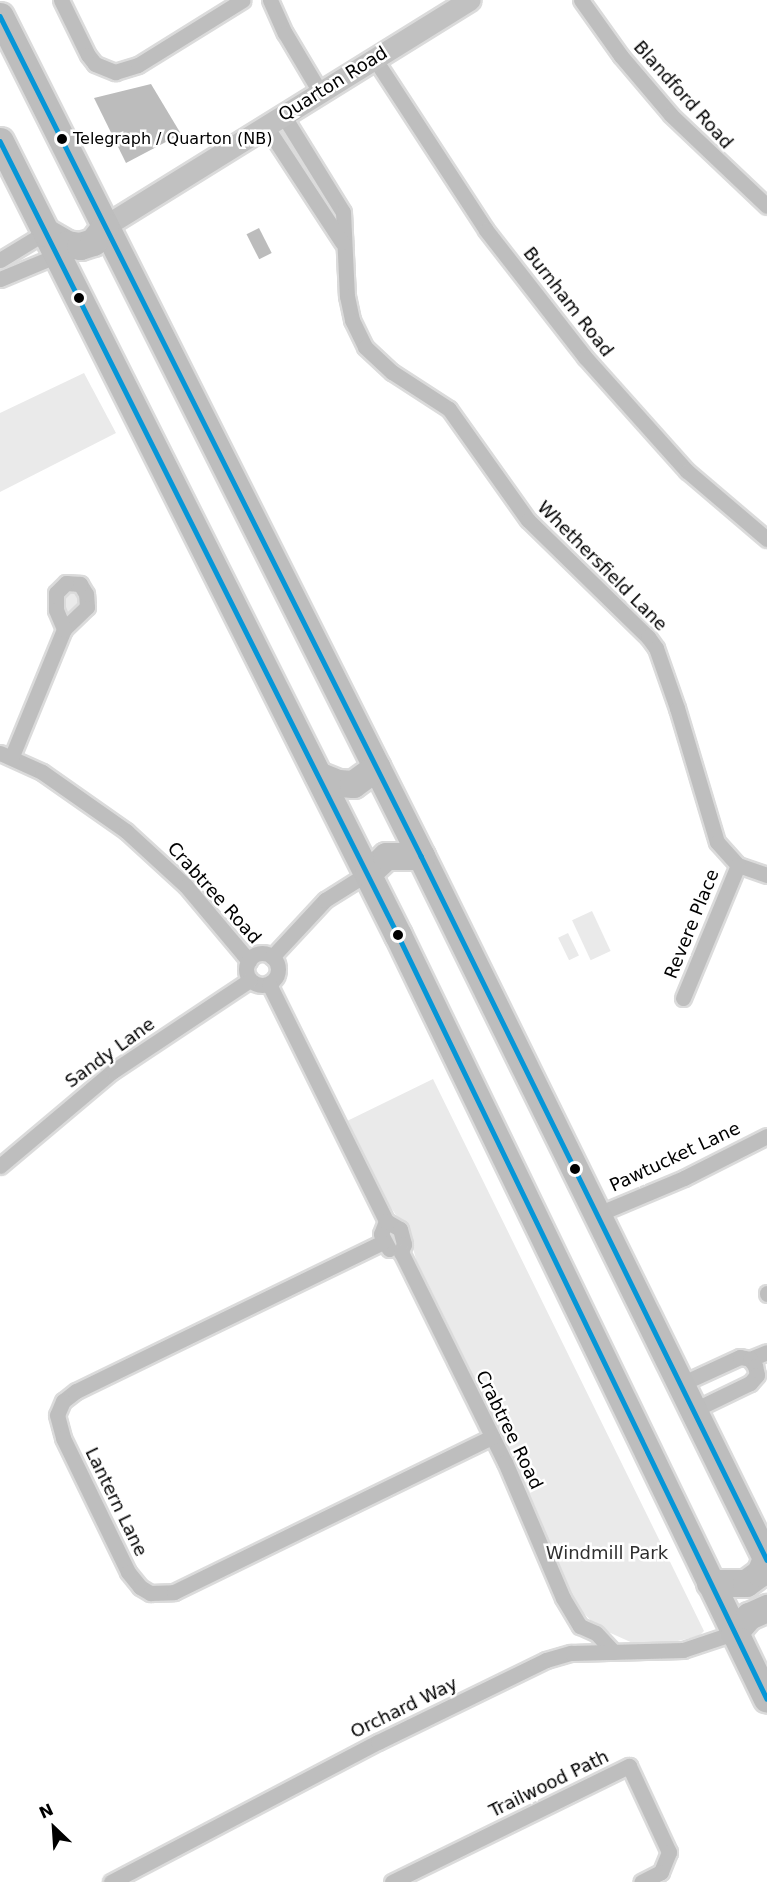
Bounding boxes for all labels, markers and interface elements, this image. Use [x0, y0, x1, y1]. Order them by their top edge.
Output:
street label: Blandford Road [629, 37, 737, 153]
street label: Quarton Road [275, 42, 391, 126]
place label: Telegraph / Quarton (NB) [73, 129, 272, 149]
marker: Telegraph / Quarton (NB) [56, 133, 68, 145]
street label: Burnham Road [519, 243, 617, 361]
unlabelled marker [73, 292, 85, 304]
street label: Whethersfield Lane [533, 497, 671, 635]
street label: Crabtree Road [163, 838, 265, 948]
street label: Revere Place [660, 866, 724, 982]
unlabelled marker [392, 929, 404, 941]
street label: Sandy Lane [61, 1013, 159, 1093]
street label: Pawtucket Lane [606, 1117, 744, 1197]
unlabelled marker [569, 1163, 581, 1175]
street label: Crabtree Road [471, 1367, 547, 1493]
street label: Lantern Lane [80, 1444, 152, 1560]
park label: Windmill Park [546, 1542, 668, 1564]
street label: Orchard Way [347, 1673, 461, 1743]
street label: Trailwood Path [486, 1746, 612, 1822]
north arrow [24, 1798, 84, 1858]
text: N [36, 1800, 56, 1823]

